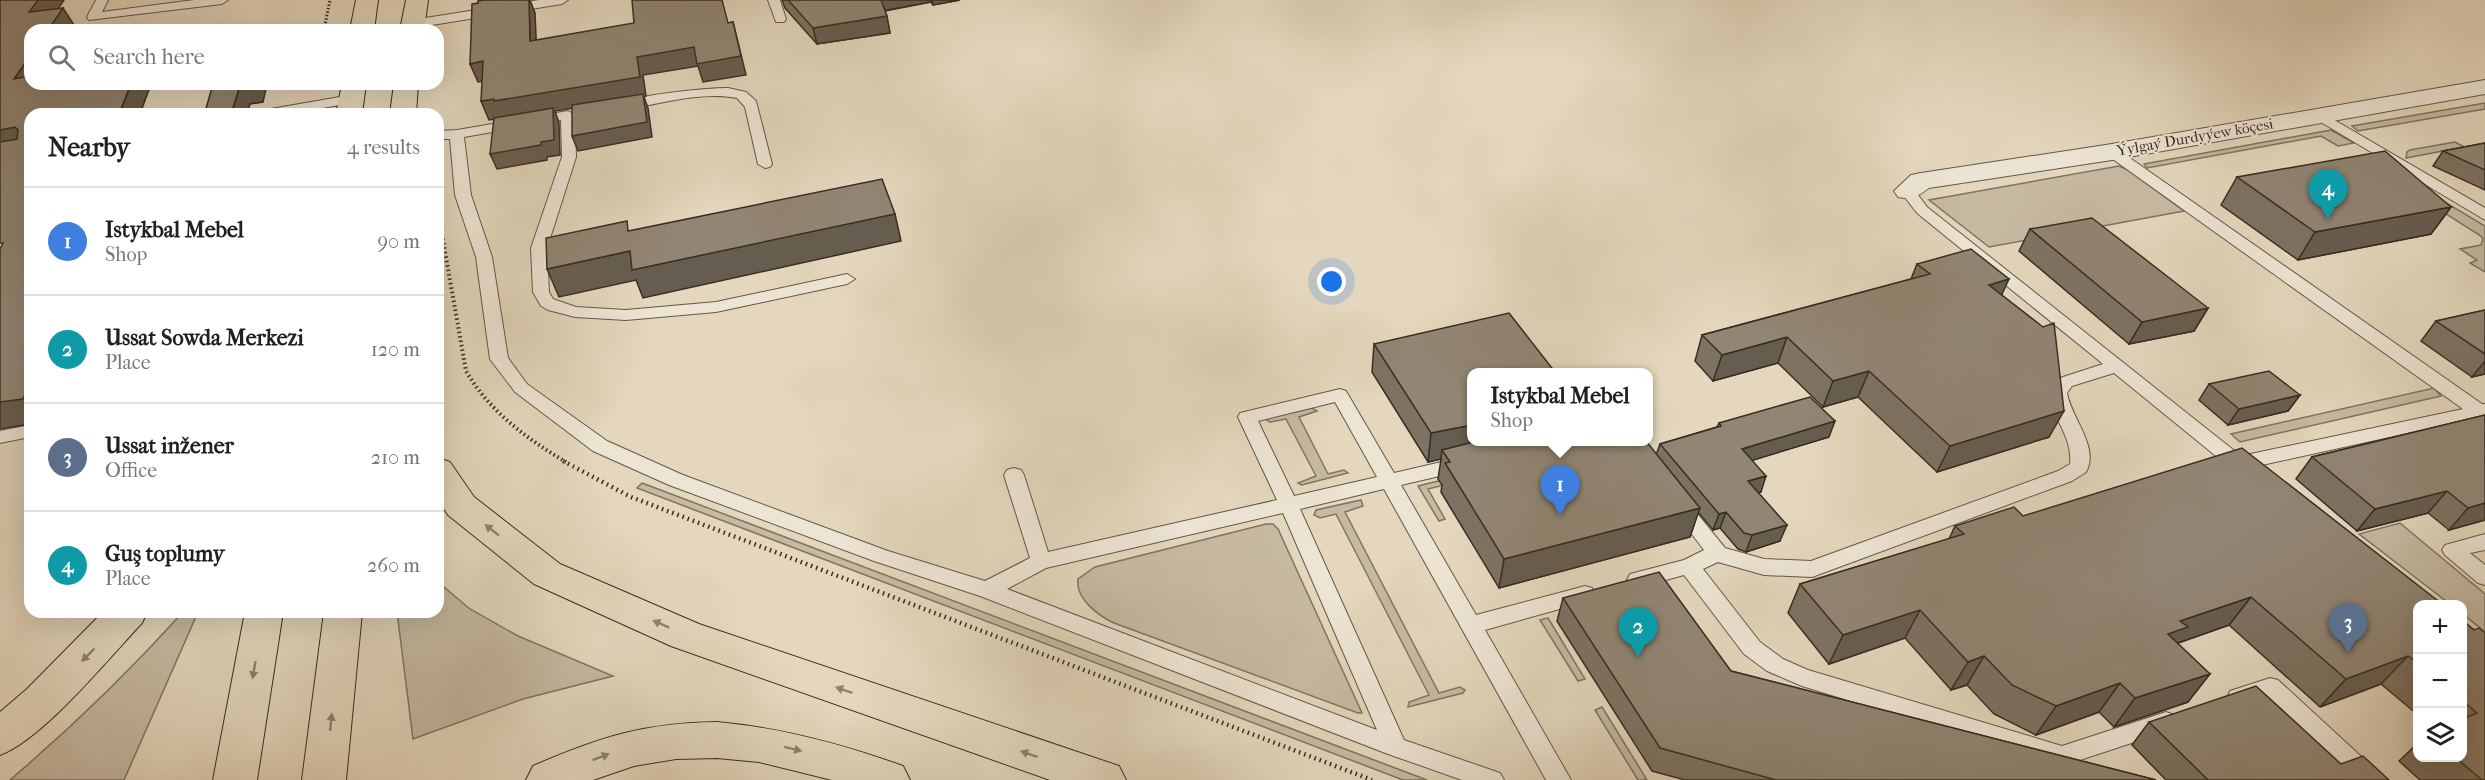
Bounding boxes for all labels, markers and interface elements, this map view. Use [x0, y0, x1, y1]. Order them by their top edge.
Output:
search box [24, 24, 444, 90]
icon: search [45, 41, 78, 74]
text: Search here [93, 44, 205, 70]
street label: Ýylgaý Durdyýew köçesi [2114, 114, 2275, 160]
text: Nearby [48, 132, 130, 163]
text: 4 results [347, 136, 420, 159]
pin: 4 [2308, 170, 2348, 219]
text: Istykbal Mebel [105, 217, 244, 243]
text: 1 [64, 230, 71, 253]
text: 90 m [378, 230, 420, 253]
text: Shop [105, 243, 147, 266]
your location [1317, 267, 1346, 296]
text: Ussat Sowda Merkezi [105, 325, 304, 351]
text: 2 [62, 338, 73, 361]
text: 120 m [371, 338, 420, 361]
text: Place [105, 351, 151, 374]
popup [1467, 368, 1653, 446]
text: Istykbal Mebel [1491, 383, 1629, 409]
text: Shop [1491, 409, 1533, 432]
text: Ussat inžener [105, 433, 234, 459]
text: 3 [63, 446, 72, 469]
text: 210 m [371, 446, 420, 469]
text: Office [105, 459, 157, 482]
pin: 1 [1540, 466, 1580, 515]
one-way arrow [484, 525, 499, 537]
text: Guş toplumy [105, 541, 224, 567]
text: 4 [62, 554, 73, 577]
text: 260 m [367, 554, 420, 577]
text: Place [105, 567, 151, 590]
map controls [2413, 600, 2467, 762]
button: + [2413, 600, 2467, 654]
pin: 3 [2328, 604, 2368, 653]
pin: 2 [1618, 608, 1658, 657]
one-way arrow [652, 619, 670, 628]
one-way arrow [81, 647, 95, 661]
button: − [2413, 654, 2467, 708]
one-way arrow [249, 660, 258, 679]
one-way arrow [835, 685, 853, 695]
button: layers [2413, 708, 2467, 762]
one-way arrow [326, 712, 336, 731]
one-way arrow [784, 745, 802, 755]
one-way arrow [1020, 749, 1038, 758]
one-way arrow [592, 752, 610, 761]

